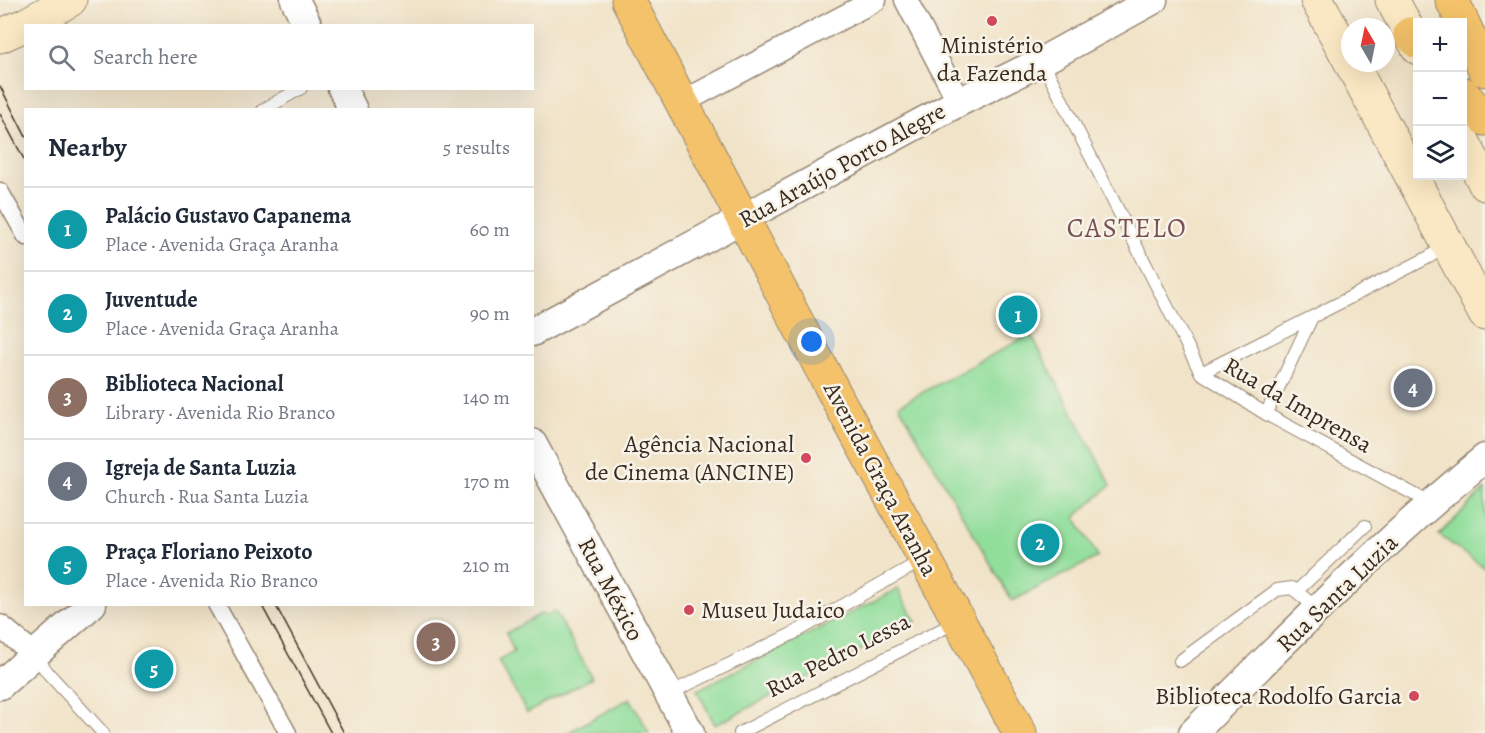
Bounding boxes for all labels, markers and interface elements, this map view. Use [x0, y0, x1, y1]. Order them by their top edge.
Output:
marker: Ministério da Fazenda [985, 14, 999, 28]
north arrow [1341, 18, 1395, 72]
map controls [1413, 18, 1467, 180]
button: + [1413, 18, 1467, 72]
search box [24, 24, 534, 90]
place label: Ministério da Fazenda [937, 29, 1048, 89]
icon: search [45, 41, 78, 74]
text: Search here [93, 42, 198, 72]
button: − [1413, 72, 1467, 126]
street label: Rua Araújo Porto Alegre [733, 95, 951, 235]
button: layers [1413, 126, 1467, 180]
text: Nearby [48, 130, 127, 165]
text: 5 results [443, 134, 510, 161]
text: Palácio Gustavo Capanema [105, 201, 351, 231]
district label: CASTELO [1067, 210, 1187, 246]
text: 1 [64, 216, 71, 243]
text: 60 m [470, 216, 510, 243]
text: Place · Avenida Graça Aranha [105, 231, 339, 258]
text: Juventude [105, 285, 198, 315]
pin: 1 [998, 292, 1038, 338]
text: 2 [63, 300, 72, 327]
text: 90 m [470, 300, 510, 327]
text: Place · Avenida Graça Aranha [105, 315, 339, 342]
your location [797, 327, 826, 356]
street label: Rua da Imprensa [1218, 350, 1379, 461]
pin: 4 [1394, 366, 1432, 410]
text: Biblioteca Nacional [105, 369, 283, 399]
street label: Avenida Graça Aranha [816, 375, 946, 582]
text: 3 [63, 384, 72, 411]
text: 140 m [463, 384, 510, 411]
text: Library · Avenida Rio Branco [105, 399, 335, 426]
place label: Agência Nacional de Cinema (ANCINE) [585, 428, 794, 488]
marker: Agência Nacional de Cinema (ANCINE) [799, 451, 813, 465]
text: Igreja de Santa Luzia [105, 453, 296, 483]
text: 4 [63, 468, 72, 495]
text: 170 m [464, 468, 510, 495]
text: Church · Rua Santa Luzia [105, 483, 309, 510]
pin: 2 [1020, 520, 1060, 566]
street label: Rua Santa Luzia [1269, 526, 1405, 659]
street label: Rua México [570, 532, 652, 646]
text: Praça Floriano Peixoto [105, 537, 313, 567]
text: 5 [63, 552, 72, 579]
text: 210 m [462, 552, 510, 579]
text: Place · Avenida Rio Branco [105, 567, 318, 594]
place label: Museu Judaico [701, 594, 845, 626]
marker: Museu Judaico [682, 603, 696, 617]
street label: Rua Pedro Lessa [760, 605, 916, 705]
pin: 3 [416, 620, 456, 664]
pin: 5 [134, 646, 174, 692]
place label: Biblioteca Rodolfo Garcia [1155, 680, 1403, 712]
marker: Biblioteca Rodolfo Garcia [1407, 689, 1421, 703]

